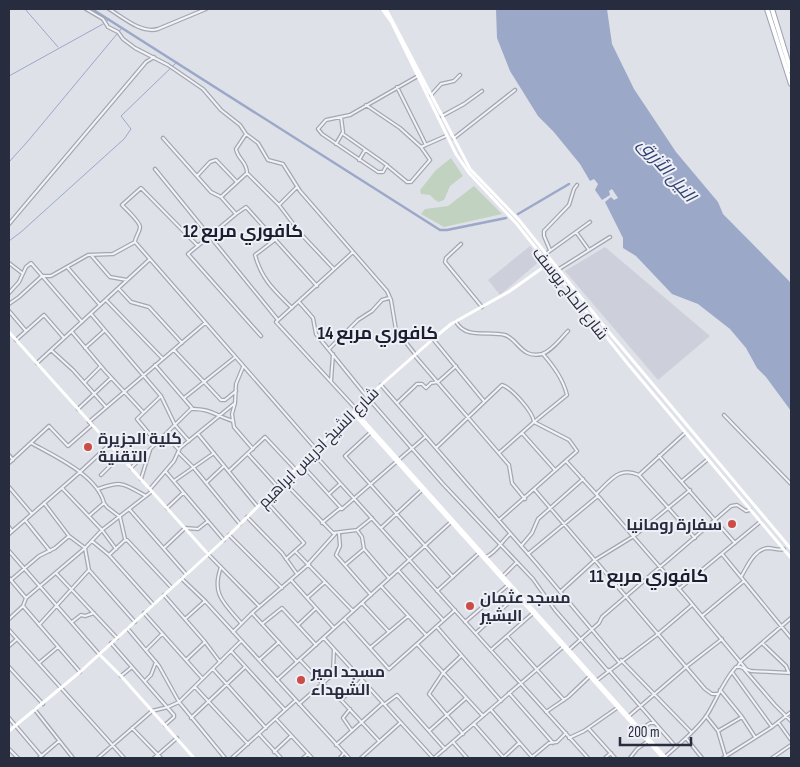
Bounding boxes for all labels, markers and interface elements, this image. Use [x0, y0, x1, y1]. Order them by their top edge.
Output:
water label: النيل الأزرق [633, 134, 701, 208]
district label: كافوري مربع 12 [183, 221, 303, 245]
street label: شارع الحاج يوسف [527, 244, 612, 345]
district label: كافوري مربع 14 [318, 323, 438, 347]
street label: شارع الشيخ ادريس ابراهيم [255, 384, 384, 513]
place label: كلية الجزيرة التقنية [98, 430, 182, 467]
marker: كلية الجزيرة التقنية [82, 441, 94, 453]
place label: سفارة رومانيا [626, 516, 722, 535]
marker: سفارة رومانيا [726, 518, 738, 530]
district label: كافوري مربع 11 [589, 566, 709, 590]
place label: مسجد عثمان البشير [479, 589, 571, 626]
marker: مسجد عثمان البشير [464, 600, 476, 612]
place label: مسجد امير الشهداء [310, 663, 385, 700]
marker: مسجد امير الشهداء [295, 674, 307, 686]
scale bar [620, 714, 691, 746]
text: 200 m [628, 723, 660, 742]

